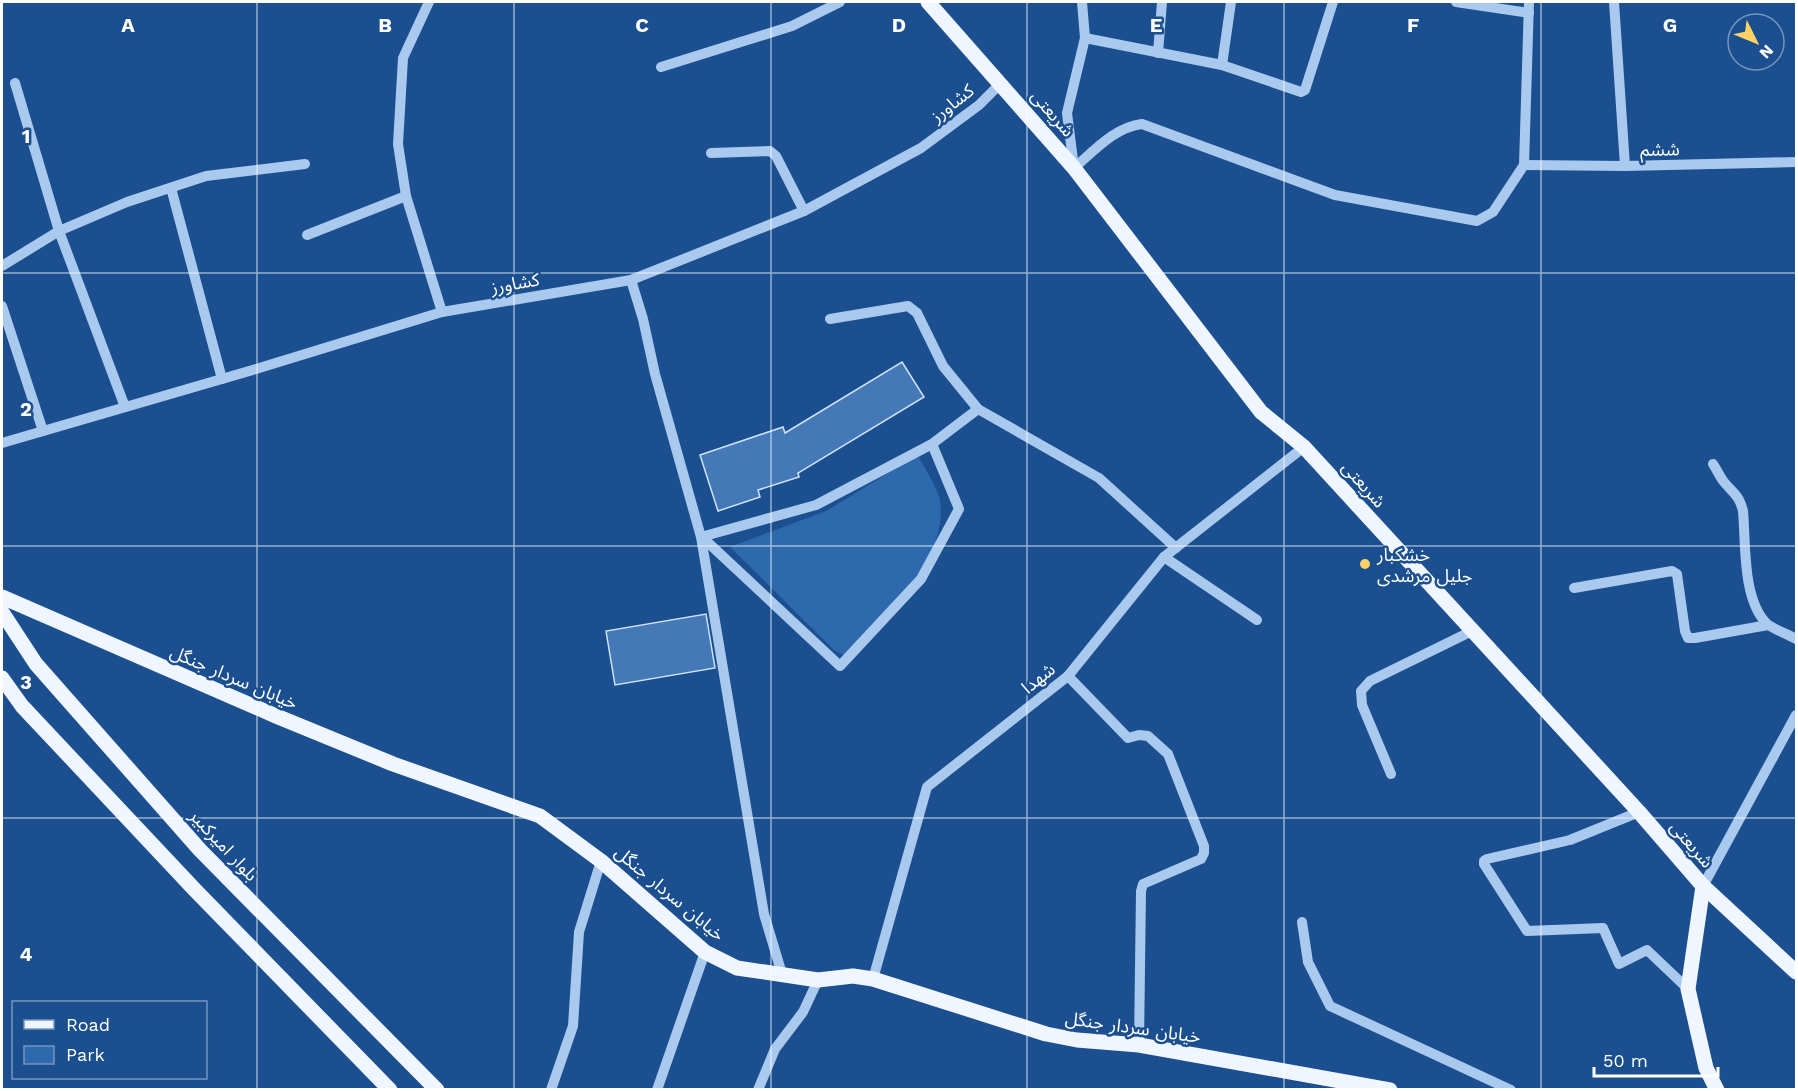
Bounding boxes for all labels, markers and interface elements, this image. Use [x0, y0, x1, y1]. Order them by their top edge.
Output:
north arrow [1726, 12, 1786, 72]
text: A [121, 13, 135, 37]
text: B [378, 13, 392, 37]
text: C [635, 13, 649, 37]
text: D [892, 13, 906, 37]
text: E [1150, 13, 1162, 37]
text: F [1407, 13, 1419, 37]
text: G [1663, 13, 1677, 37]
text: N [1756, 41, 1778, 63]
street label: کشاورز [925, 79, 979, 128]
street label: شریعتی [1026, 85, 1079, 141]
text: 1 [22, 124, 30, 148]
street label: ششم [1640, 138, 1680, 163]
street label: کشاورز [488, 268, 542, 299]
text: 2 [20, 397, 32, 421]
street label: شریعتی [1337, 456, 1390, 512]
place label: خشکبار جلیل مرشدی [1376, 544, 1472, 587]
marker: خشکبار جلیل مرشدی [1358, 557, 1372, 571]
street label: خیابان سردار جنگل [167, 641, 301, 714]
street label: شهدا [1017, 658, 1059, 698]
text: 3 [20, 670, 32, 694]
street label: بلوار امیرکبیر [184, 804, 262, 886]
street label: شریعتی [1665, 816, 1718, 872]
street label: خیابان سردار جنگل [610, 841, 729, 946]
text: 4 [20, 942, 33, 966]
legend [12, 1001, 207, 1079]
street label: خیابان سردار جنگل [1064, 1007, 1202, 1048]
text: Road [66, 1014, 110, 1035]
scale bar [1594, 1040, 1718, 1078]
text: Park [66, 1044, 105, 1065]
text: 50 m [1603, 1050, 1648, 1071]

